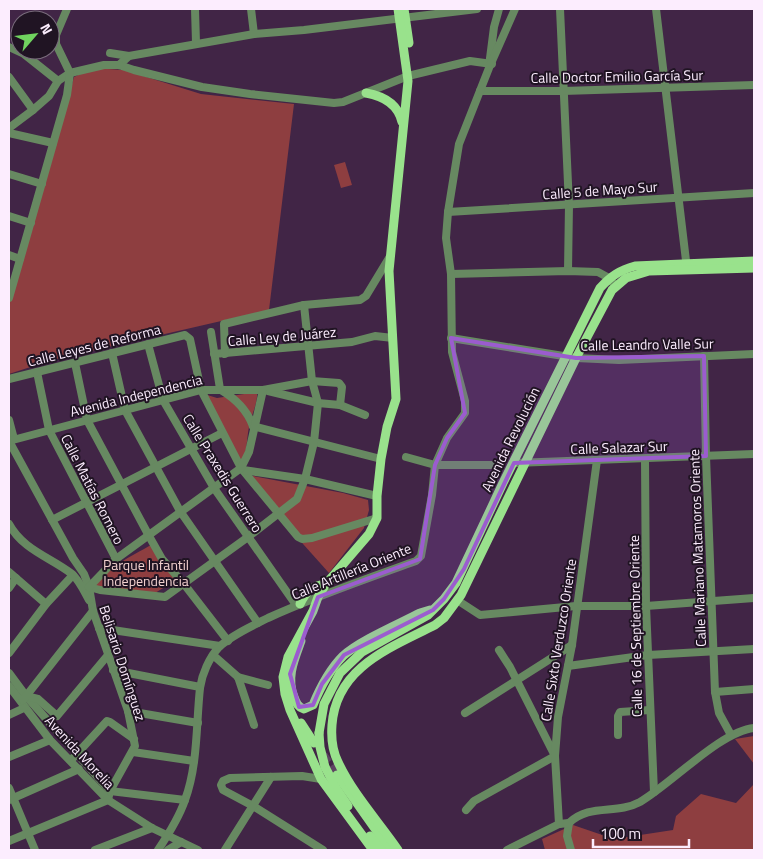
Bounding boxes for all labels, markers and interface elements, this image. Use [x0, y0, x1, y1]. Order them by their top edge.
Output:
north arrow [10, 10, 60, 60]
text: N [35, 19, 58, 38]
street label: Calle Doctor Emilio García Sur [530, 64, 704, 88]
street label: Calle 5 de Mayo Sur [542, 175, 658, 204]
street label: Calle Leyes de Reforma [25, 318, 163, 372]
street label: Calle Ley de Juárez [227, 321, 337, 351]
street label: Calle Leandro Valle Sur [580, 332, 714, 356]
street label: Avenida Independencia [68, 368, 204, 422]
street label: Avenida Revolución [476, 383, 544, 495]
street label: Calle Praxedis Guerrero [178, 410, 268, 536]
street label: Calle Matías Romero [56, 430, 130, 548]
street label: Calle Salazar Sur [570, 435, 668, 459]
street label: Calle Mariano Matamoros Oriente [683, 449, 711, 647]
street label: Calle 16 de Septiembre Oriente [623, 535, 647, 717]
street label: Calle Artillería Oriente [288, 537, 414, 605]
park label: Parque Infantil Independencia [103, 554, 189, 591]
street label: Calle Sixto Verduzco Oriente [535, 557, 581, 723]
street label: Belisario Domínguez [94, 602, 152, 724]
street label: Avenida Morelia [40, 710, 120, 794]
scale bar [593, 816, 689, 848]
text: 100 m [600, 822, 641, 845]

